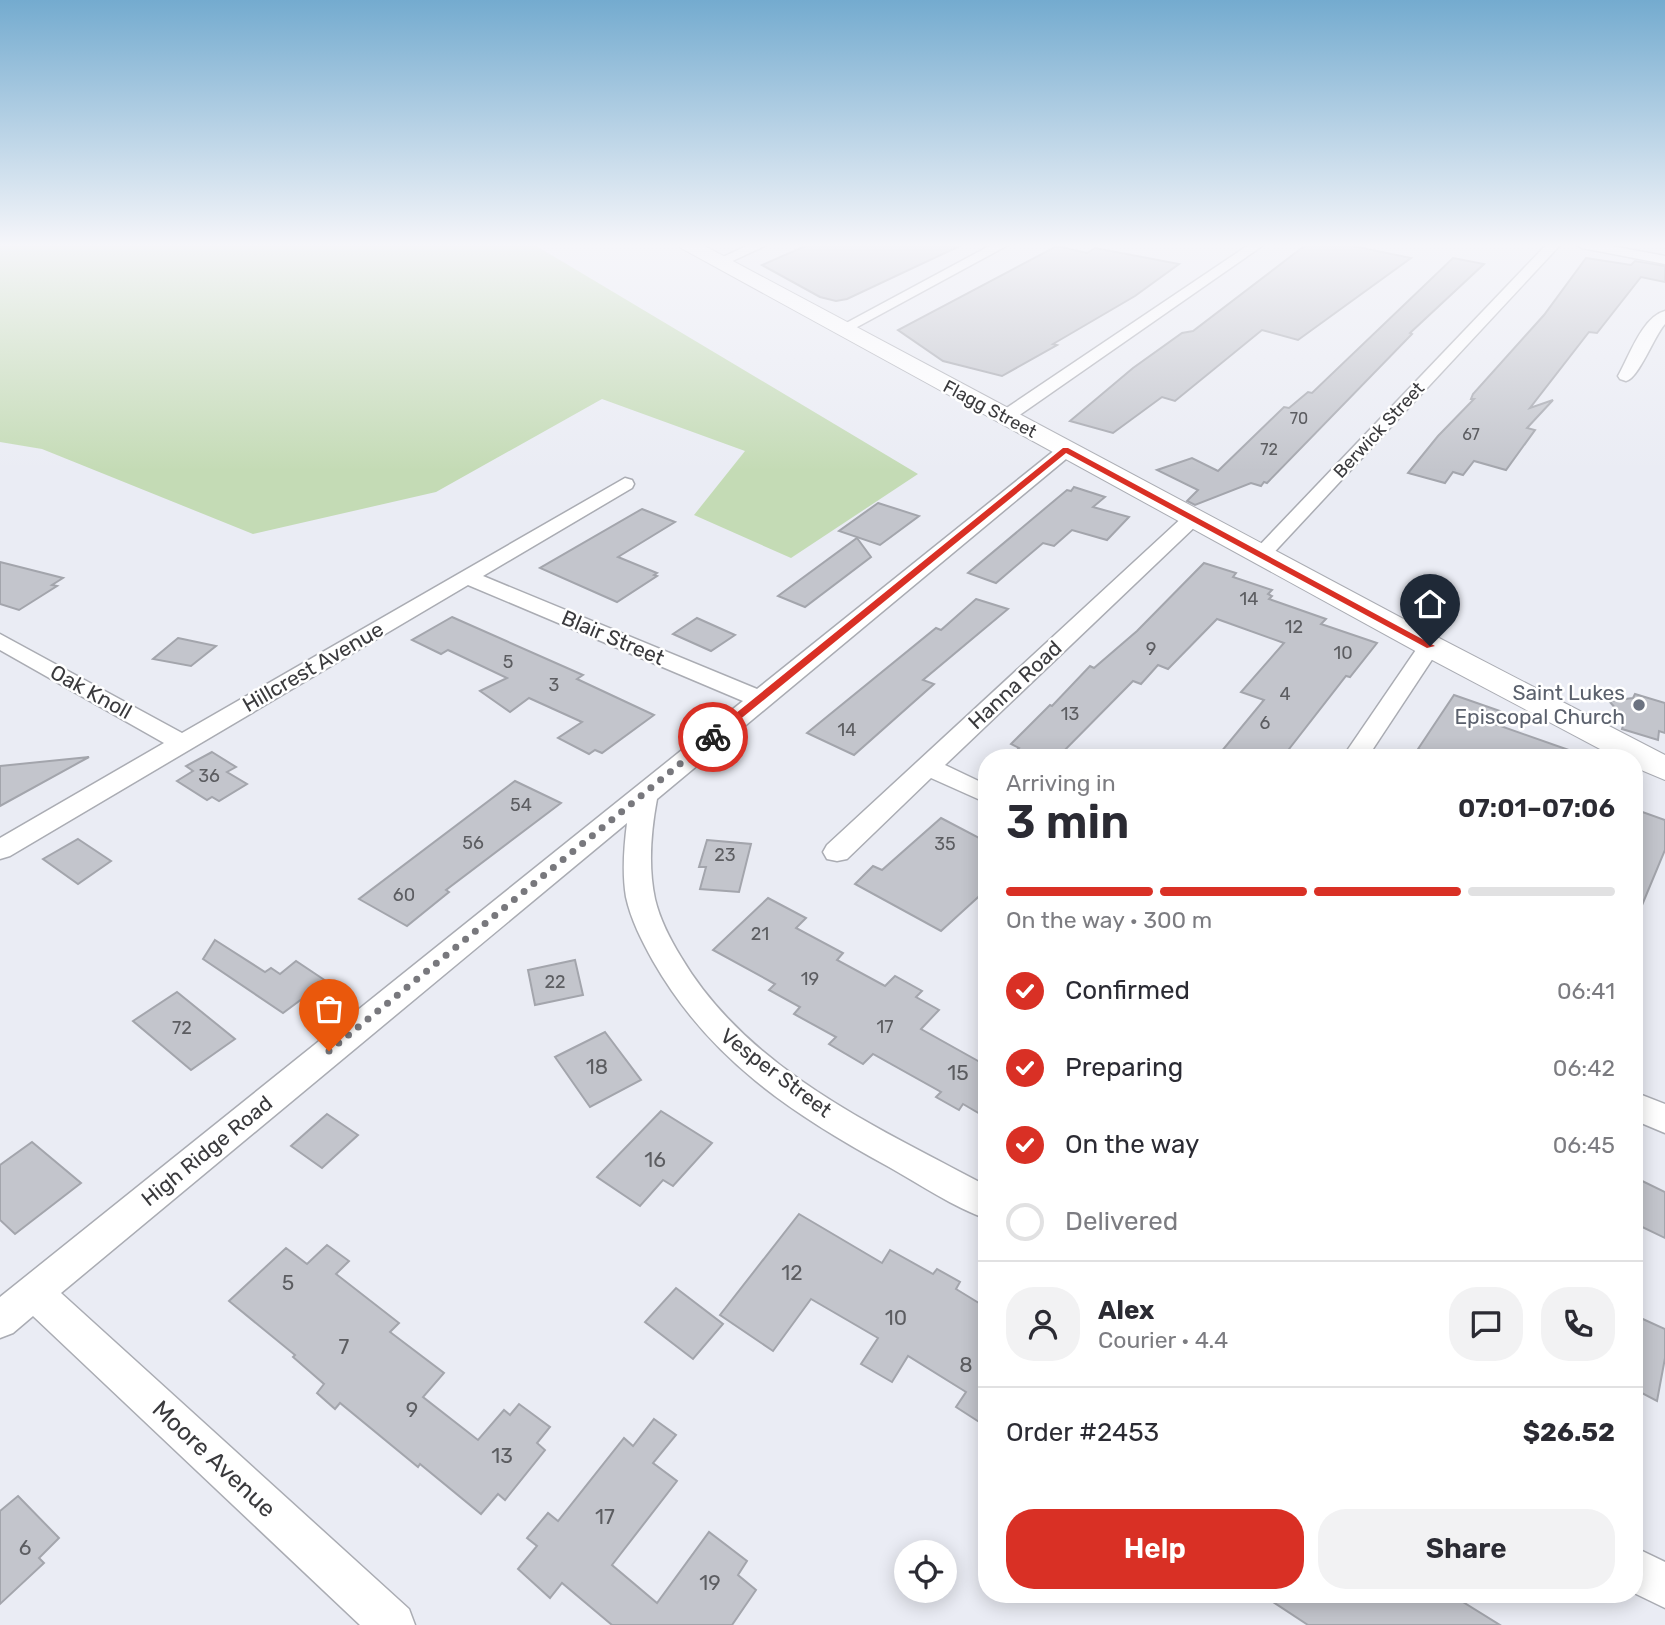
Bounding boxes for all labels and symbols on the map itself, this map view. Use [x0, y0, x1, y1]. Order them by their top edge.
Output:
street label: Flagg Street [939, 375, 1041, 443]
street label: Berwick Street [1329, 377, 1429, 483]
house number: 70 [1290, 409, 1308, 428]
house number: 67 [1462, 425, 1480, 444]
house number: 72 [1260, 440, 1278, 459]
pin [1400, 574, 1460, 646]
house number: 14 [1240, 588, 1258, 610]
street label: Blair Street [558, 605, 668, 670]
street label: Hillcrest Avenue [238, 616, 388, 717]
house number: 12 [1285, 616, 1303, 638]
street label: Hanna Road [963, 635, 1067, 734]
house number: 9 [1146, 638, 1156, 660]
house number: 10 [1333, 642, 1353, 664]
house number: 5 [503, 651, 513, 673]
street label: Oak Knoll [46, 659, 136, 724]
house number: 3 [549, 674, 559, 696]
place label: Saint Lukes Episcopal Church [1454, 680, 1625, 729]
house number: 4 [1279, 683, 1291, 705]
marker: Saint Lukes Episcopal Church [1631, 697, 1647, 713]
courier [678, 702, 748, 772]
house number: 13 [1061, 703, 1079, 725]
house number: 6 [1260, 712, 1271, 734]
house number: 14 [838, 719, 856, 741]
house number: 36 [198, 765, 220, 787]
house number: 54 [510, 794, 532, 816]
house number: 56 [462, 832, 484, 854]
house number: 35 [934, 833, 956, 855]
house number: 23 [714, 844, 736, 866]
house number: 60 [393, 884, 415, 906]
house number: 21 [751, 923, 769, 945]
house number: 19 [801, 968, 819, 990]
house number: 22 [544, 971, 566, 993]
pin [299, 979, 359, 1051]
house number: 17 [877, 1016, 893, 1038]
house number: 72 [172, 1017, 192, 1039]
street label: Vesper Street [716, 1023, 837, 1123]
house number: 18 [586, 1054, 608, 1079]
house number: 15 [947, 1060, 969, 1085]
street label: High Ridge Road [136, 1090, 277, 1211]
house number: 16 [644, 1147, 666, 1172]
house number: 12 [781, 1260, 803, 1285]
house number: 5 [282, 1270, 294, 1295]
house number: 10 [885, 1305, 907, 1330]
house number: 7 [339, 1334, 350, 1359]
house number: 8 [959, 1352, 973, 1377]
street label: Moore Avenue [147, 1395, 281, 1523]
house number: 9 [406, 1397, 418, 1422]
house number: 13 [491, 1443, 513, 1468]
house number: 17 [595, 1504, 615, 1529]
house number: 6 [19, 1535, 31, 1560]
house number: 19 [699, 1570, 721, 1595]

